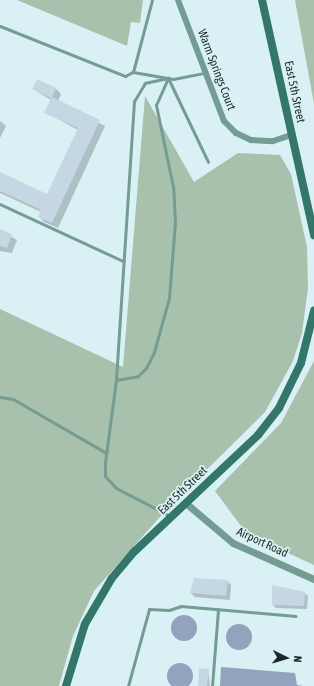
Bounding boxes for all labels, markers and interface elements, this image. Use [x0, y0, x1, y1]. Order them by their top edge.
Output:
street label: Warm Springs Court [194, 28, 238, 112]
street label: East 5th Street [280, 60, 308, 124]
street label: East 5th Street [155, 464, 211, 518]
street label: Airport Road [234, 525, 290, 561]
north arrow [266, 638, 306, 678]
text: N [292, 655, 304, 663]

